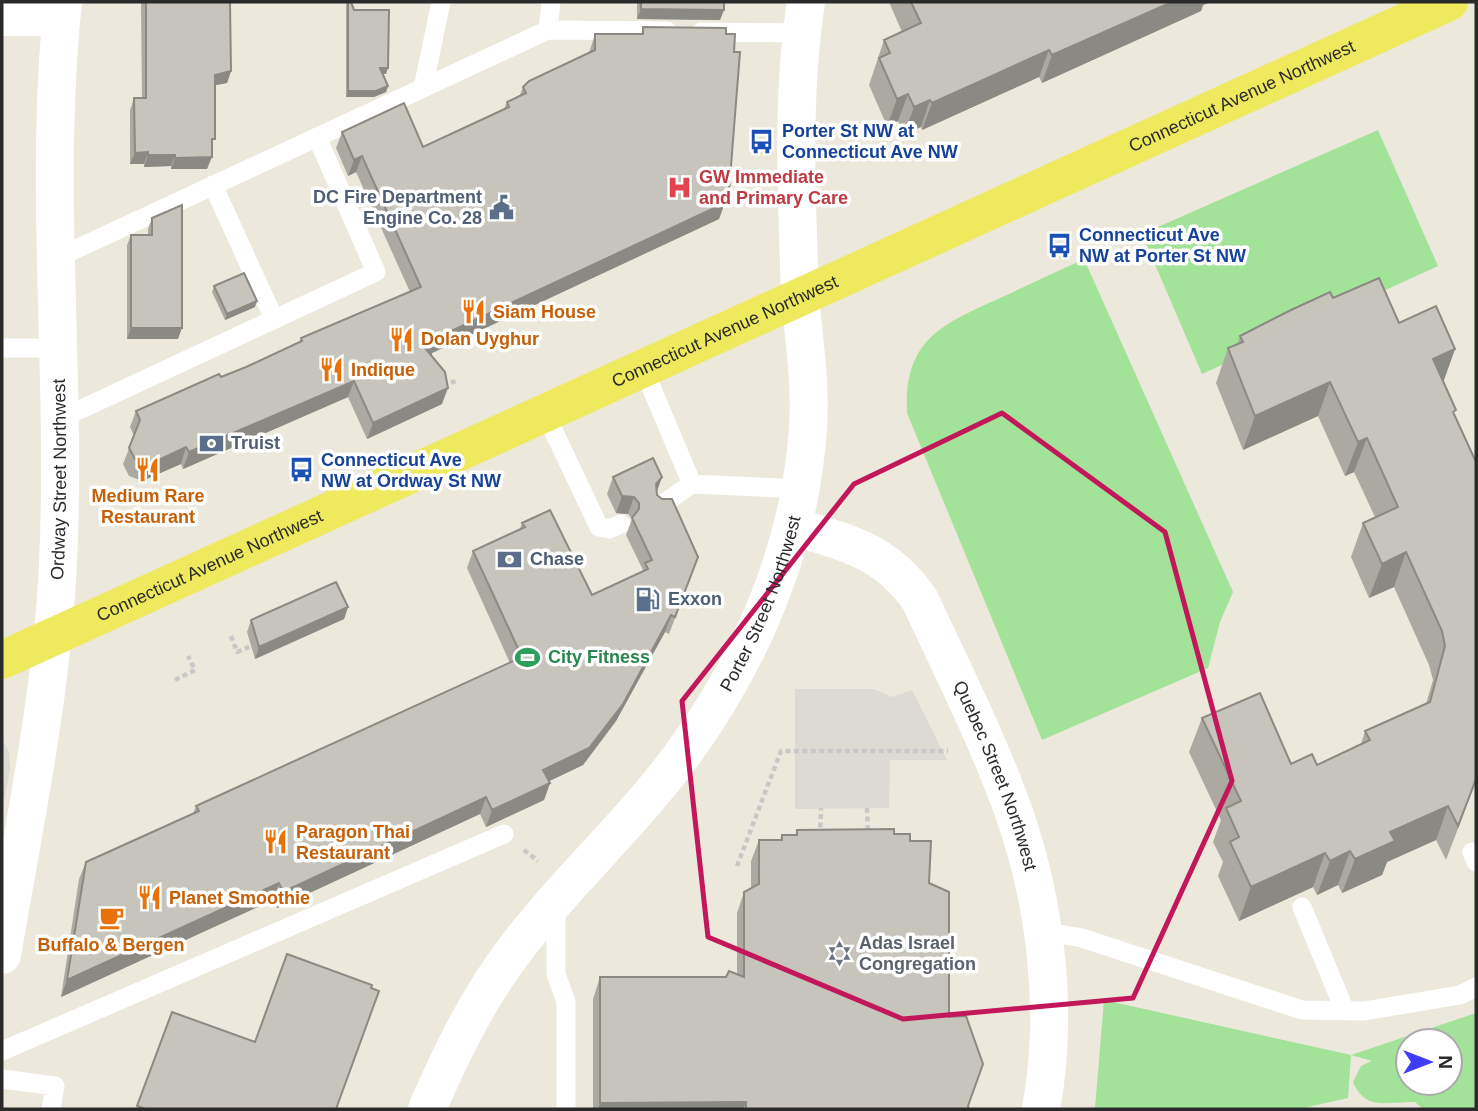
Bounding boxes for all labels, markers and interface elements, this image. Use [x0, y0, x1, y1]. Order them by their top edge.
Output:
street label: Connecticut Avenue Northwest [1126, 36, 1358, 156]
place label: Porter St NW at Connecticut Ave NW [782, 121, 958, 162]
bus stop icon: Porter St NW at Connecticut Ave NW [748, 127, 776, 155]
place label: GW Immediate and Primary Care [699, 167, 848, 208]
hospital icon: GW Immediate and Primary Care [665, 173, 693, 201]
place label: DC Fire Department Engine Co. 28 [313, 187, 482, 228]
public building icon: DC Fire Department Engine Co. 28 [488, 193, 516, 221]
place label: Connecticut Ave NW at Porter St NW [1079, 225, 1246, 266]
bus stop icon: Connecticut Ave NW at Porter St NW [1045, 231, 1073, 259]
street label: Connecticut Avenue Northwest [609, 271, 841, 391]
restaurant icon: Siam House [459, 298, 487, 326]
place label: Siam House [493, 302, 596, 322]
restaurant icon: Dolan Uyghur [387, 325, 415, 353]
place label: Dolan Uyghur [421, 329, 539, 349]
restaurant icon: Indique [317, 356, 345, 384]
place label: Indique [351, 360, 415, 380]
street label: Ordway Street Northwest [47, 378, 70, 580]
bank icon: Truist [197, 429, 225, 457]
place label: Truist [231, 433, 280, 453]
place label: Connecticut Ave NW at Ordway St NW [321, 450, 501, 491]
restaurant icon: Medium Rare Restaurant [134, 455, 162, 483]
bus stop icon: Connecticut Ave NW at Ordway St NW [287, 456, 315, 484]
place label: Medium Rare Restaurant [91, 486, 205, 527]
street label: Connecticut Avenue Northwest [93, 506, 326, 626]
street label: Porter Street Northwest [716, 514, 805, 695]
bank icon: Chase [496, 545, 524, 573]
place label: Chase [530, 549, 584, 569]
fuel station icon: Exxon [634, 585, 662, 613]
place label: Exxon [668, 589, 722, 609]
sports icon: City Fitness [514, 643, 542, 671]
place label: City Fitness [548, 647, 650, 667]
street label: Quebec Street Northwest [949, 678, 1041, 873]
place label: Paragon Thai Restaurant [296, 822, 410, 863]
restaurant icon: Paragon Thai Restaurant [262, 828, 290, 856]
restaurant icon: Planet Smoothie [135, 884, 163, 912]
place label: Planet Smoothie [169, 888, 310, 908]
cafe icon: Buffalo & Bergen [97, 904, 125, 932]
place label: Adas Israel Congregation [859, 933, 976, 974]
place label: Buffalo & Bergen [37, 935, 185, 955]
synagogue icon: Adas Israel Congregation [825, 939, 853, 967]
north arrow [1394, 1027, 1464, 1097]
text: N [1435, 1055, 1456, 1069]

